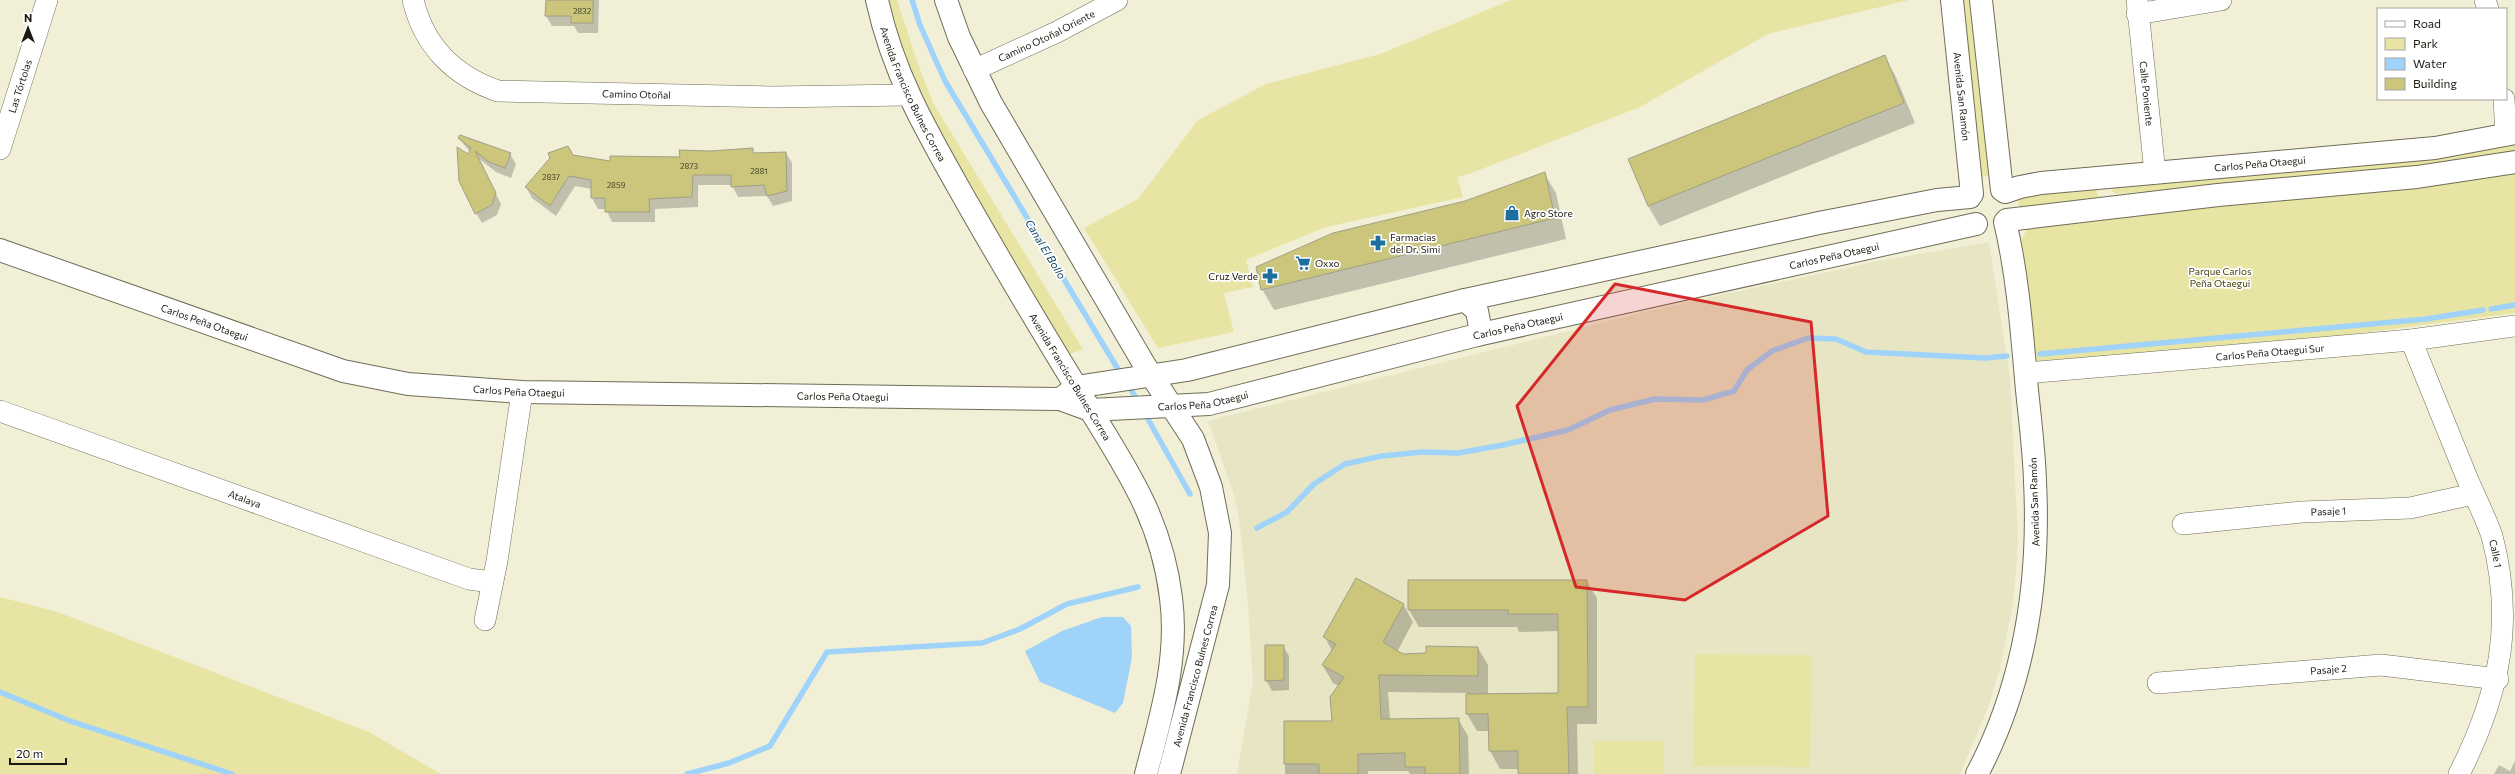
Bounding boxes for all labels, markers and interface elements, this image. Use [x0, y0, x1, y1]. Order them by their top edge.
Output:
house number: 2832 [573, 6, 592, 16]
street label: Camino Otoñal Oriente [996, 7, 1097, 64]
north arrow [8, 8, 48, 48]
legend [2377, 8, 2507, 100]
text: N [24, 11, 32, 24]
text: Road [2413, 16, 2441, 30]
street label: Avenida Francisco Bulnes Correa [878, 25, 948, 163]
text: Park [2413, 36, 2439, 50]
street label: Avenida San Ramón [1951, 52, 1972, 141]
text: Water [2413, 56, 2447, 70]
street label: Las Tórtolas [6, 57, 34, 114]
street label: Calle Poniente [2137, 60, 2156, 127]
text: Building [2413, 76, 2457, 90]
street label: Camino Otoñal [602, 87, 671, 101]
street label: Carlos Peña Otaegui [2214, 154, 2306, 174]
house number: 2873 [680, 161, 698, 171]
house number: 2881 [750, 166, 768, 176]
house number: 2837 [542, 172, 560, 182]
house number: 2859 [607, 180, 625, 190]
shop icon: Agro Store [1503, 204, 1521, 222]
place label: Agro Store [1524, 207, 1573, 219]
water label: Canal El Bollo [1023, 217, 1069, 282]
place label: Farmacias del Dr. Simi [1390, 231, 1440, 255]
pharmacy icon: Farmacias del Dr. Simi [1369, 234, 1387, 252]
street label: Carlos Peña Otaegui [1788, 240, 1880, 271]
supermarket icon: Oxxo [1294, 254, 1312, 272]
place label: Oxxo [1315, 257, 1339, 269]
park label: Parque Carlos Peña Otaegui [2189, 265, 2252, 289]
pharmacy icon: Cruz Verde [1261, 267, 1279, 285]
place label: Cruz Verde [1208, 270, 1258, 282]
street label: Carlos Peña Otaegui [159, 301, 250, 343]
street label: Carlos Peña Otaegui [1472, 310, 1564, 342]
street label: Avenida Francisco Bulnes Correa [1027, 311, 1114, 443]
street label: Carlos Peña Otaegui Sur [2215, 341, 2325, 363]
street label: Carlos Peña Otaegui [473, 383, 565, 399]
street label: Carlos Peña Otaegui [1157, 388, 1250, 413]
street label: Carlos Peña Otaegui [797, 390, 889, 403]
street label: Avenida San Ramón [2026, 457, 2042, 547]
street label: Atalaya [227, 487, 263, 510]
street label: Pasaje 1 [2310, 504, 2346, 518]
street label: Calle 1 [2487, 538, 2505, 569]
street label: Avenida Francisco Bulnes Correa [1170, 604, 1220, 748]
street label: Pasaje 2 [2310, 662, 2348, 677]
scale bar [10, 740, 66, 766]
text: 20 m [16, 746, 43, 760]

